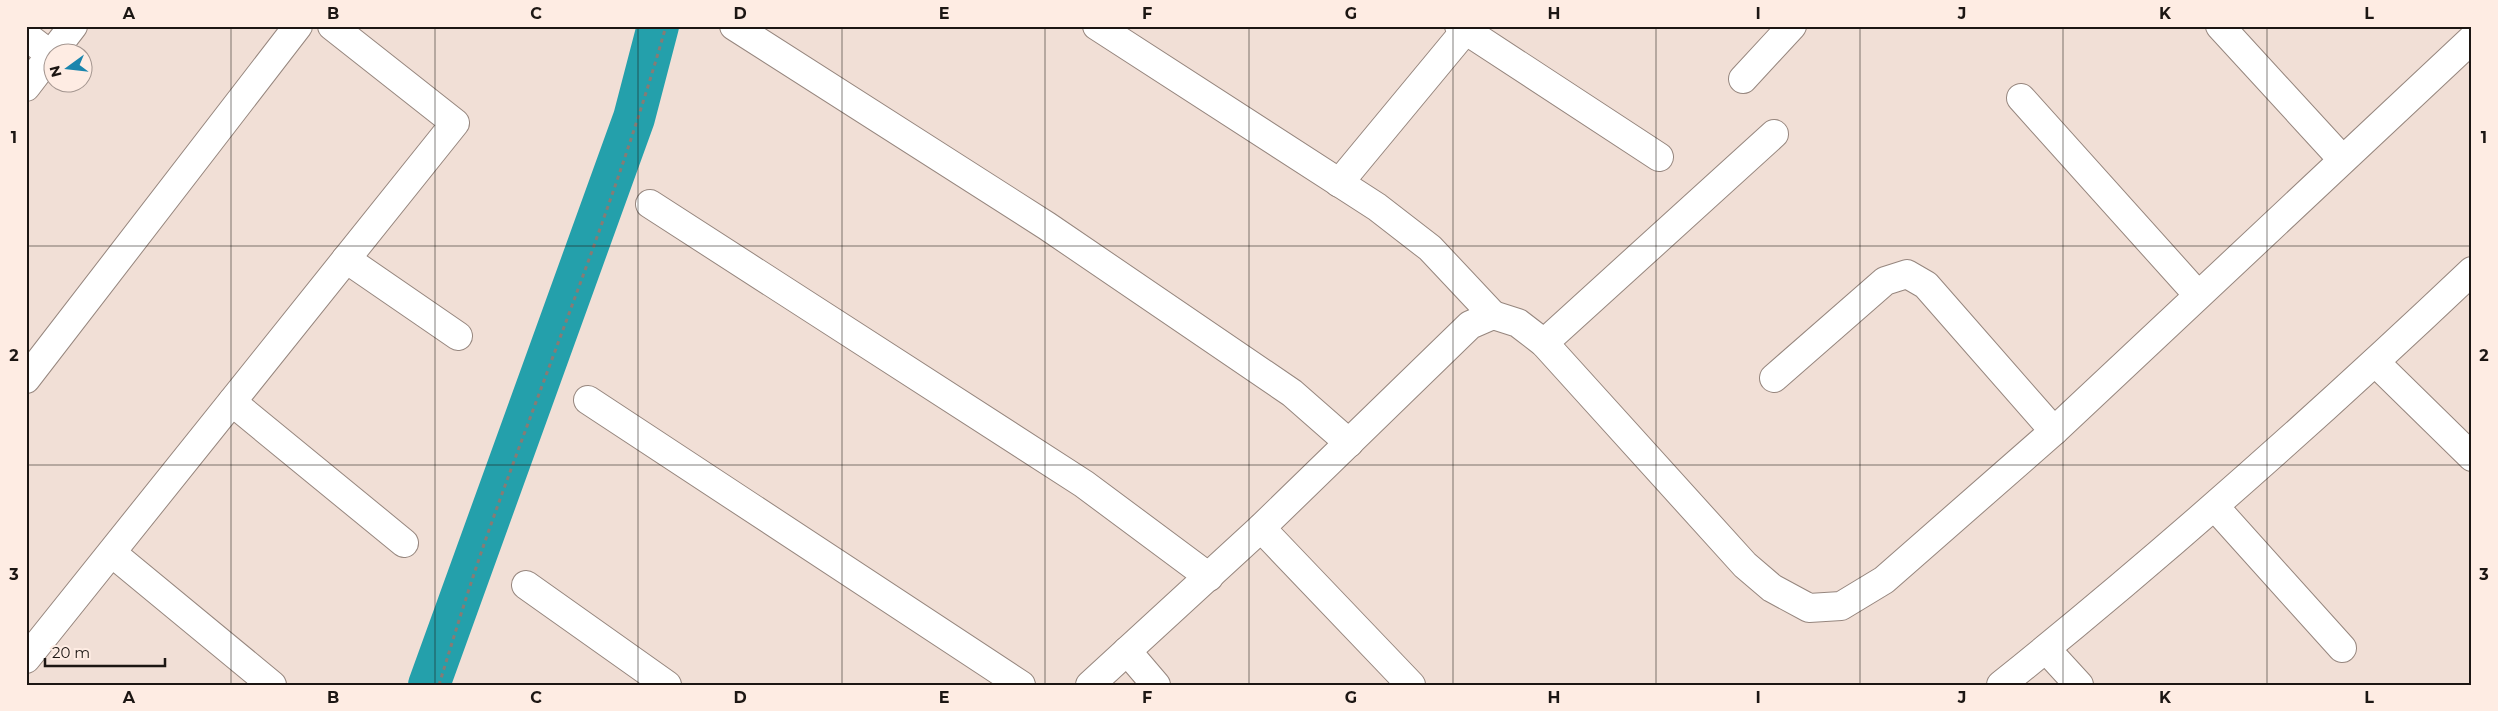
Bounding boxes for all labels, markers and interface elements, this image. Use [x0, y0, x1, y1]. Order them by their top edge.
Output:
text: A [122, 4, 136, 23]
text: B [327, 4, 339, 23]
text: C [530, 4, 542, 23]
text: D [733, 4, 747, 23]
text: E [939, 4, 949, 23]
text: F [1142, 4, 1152, 23]
text: G [1345, 4, 1357, 23]
text: H [1548, 4, 1560, 23]
text: I [1755, 4, 1761, 23]
text: J [1957, 4, 1966, 23]
text: K [2159, 4, 2172, 23]
text: L [2364, 4, 2374, 23]
north arrow [42, 42, 92, 92]
text: N [45, 64, 66, 79]
text: 1 [11, 128, 17, 147]
text: 1 [2481, 128, 2487, 147]
text: 2 [9, 346, 19, 365]
text: 2 [2479, 346, 2489, 365]
text: 3 [8, 565, 19, 584]
text: 3 [2478, 565, 2489, 584]
scale bar [45, 636, 165, 668]
text: 20 m [52, 643, 90, 662]
text: A [122, 688, 136, 707]
text: B [327, 688, 339, 707]
text: C [530, 688, 542, 707]
text: D [733, 688, 747, 707]
text: E [939, 688, 949, 707]
text: F [1142, 688, 1152, 707]
text: G [1345, 688, 1357, 707]
text: H [1548, 688, 1560, 707]
text: I [1755, 688, 1761, 707]
text: J [1957, 688, 1966, 707]
text: K [2159, 688, 2172, 707]
text: L [2364, 688, 2374, 707]

